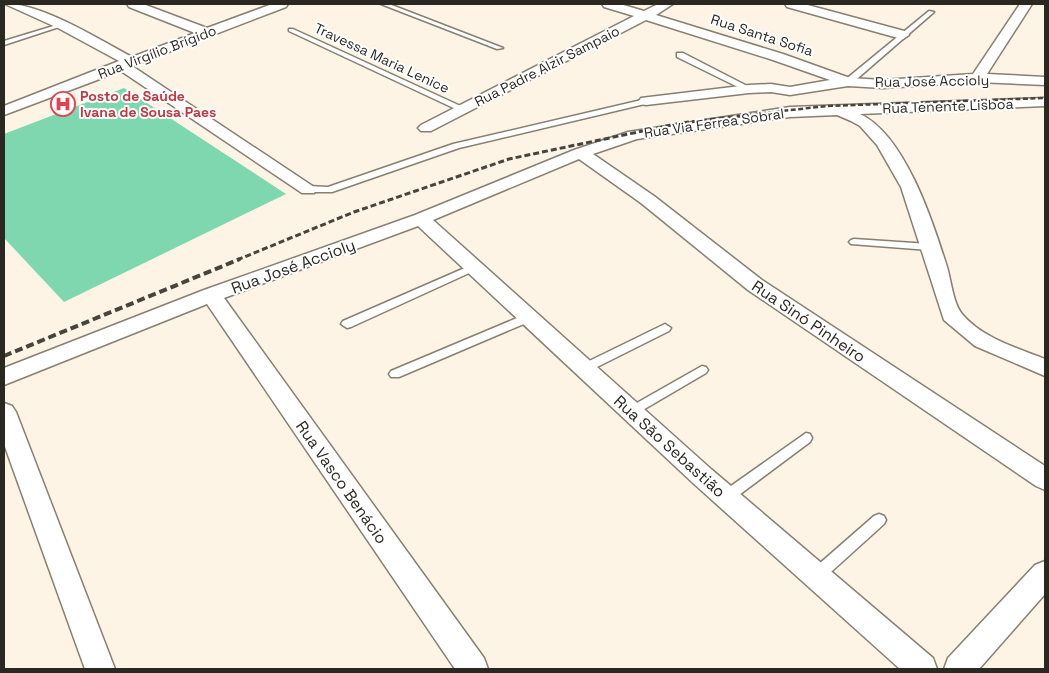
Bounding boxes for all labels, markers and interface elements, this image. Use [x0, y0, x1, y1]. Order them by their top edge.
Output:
street label: Rua Santa Sofia [709, 10, 815, 60]
street label: Travessa Maria Lenice [312, 19, 452, 97]
street label: Rua Virgílio Brígido [95, 21, 219, 83]
street label: Rua Padre Alzir Sampaio [471, 22, 623, 110]
street label: Rua José Accioly [875, 71, 989, 91]
place label: Posto de Saúde Ivana de Sousa Paes [80, 87, 216, 121]
hospital icon: Posto de Saúde Ivana de Sousa Paes [50, 91, 76, 117]
street label: Rua Tenente Lisboa [882, 95, 1014, 117]
street label: Rua Via Ferrea Sobral [643, 104, 785, 142]
street label: Rua José Accioly [228, 234, 358, 299]
street label: Rua Sinó Pinheiro [748, 276, 870, 367]
street label: Rua São Sebastião [609, 391, 730, 502]
street label: Rua Vasco Benácio [291, 417, 392, 548]

